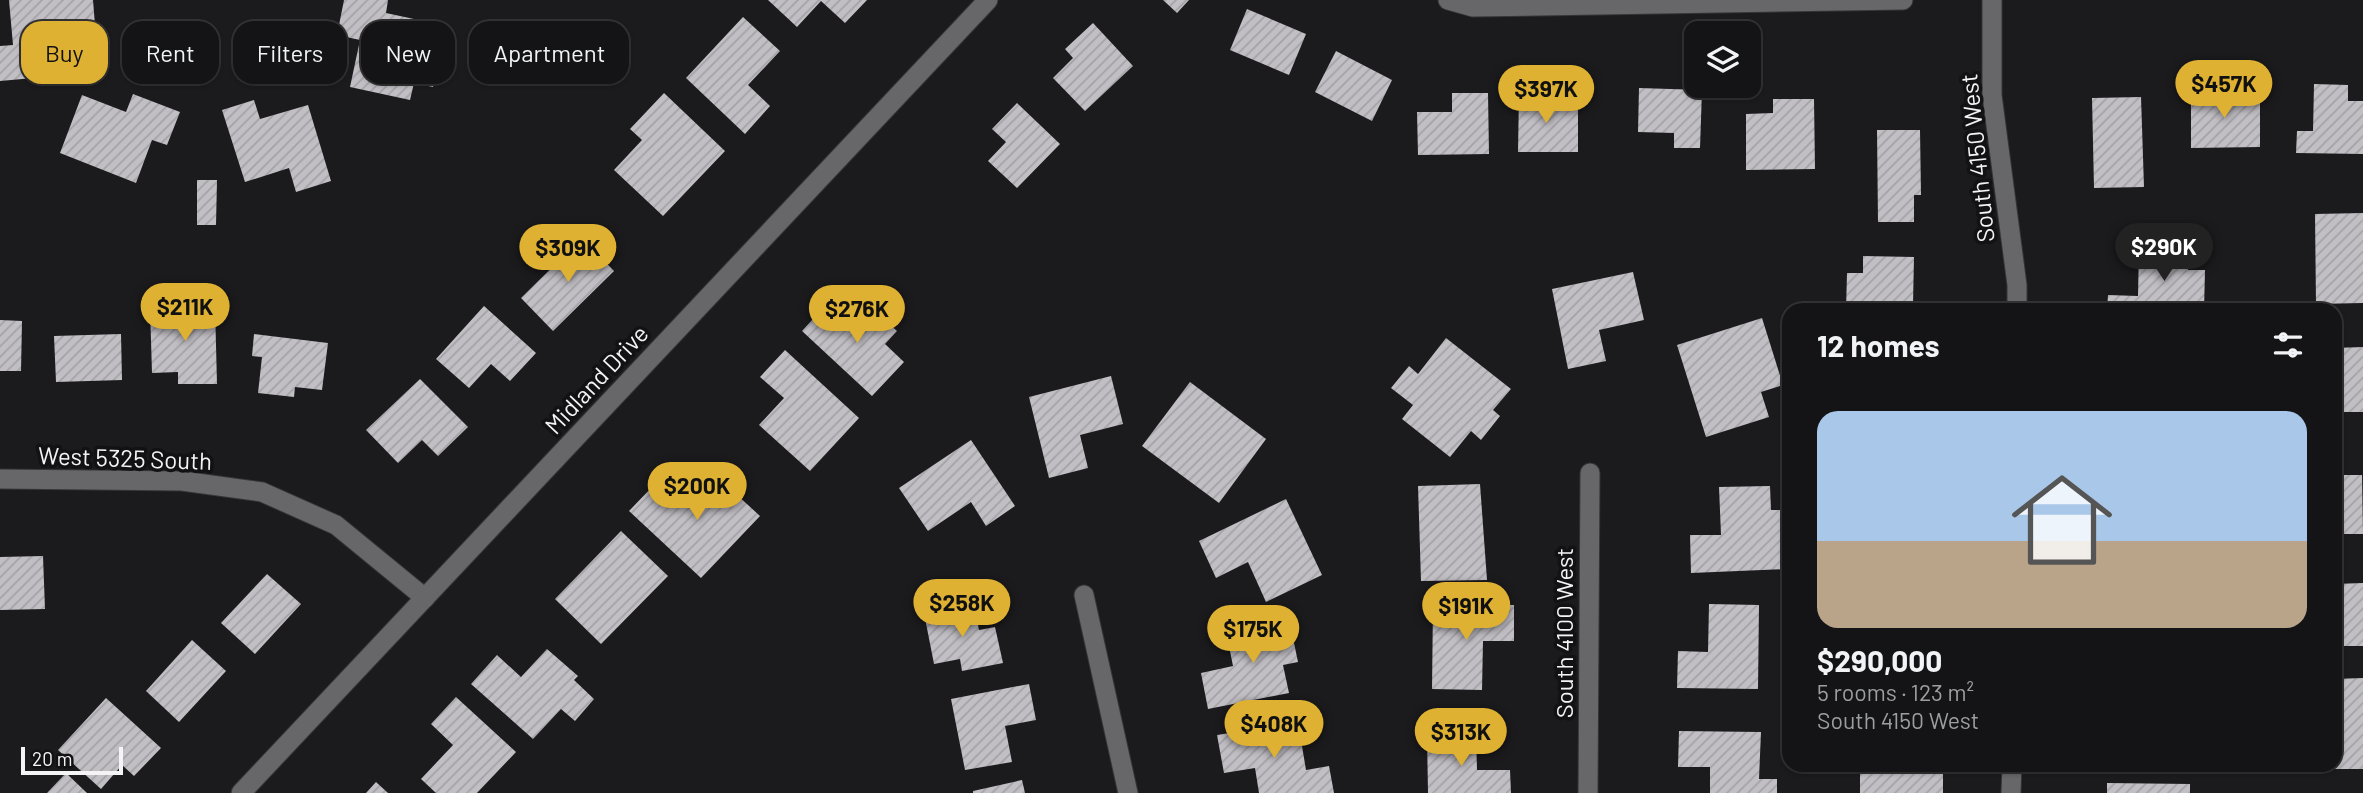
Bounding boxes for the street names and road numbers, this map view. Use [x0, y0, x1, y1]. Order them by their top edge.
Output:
street label: South 4150 West [1953, 72, 2000, 244]
street label: Midland Drive [538, 319, 654, 439]
street label: West 5325 South [38, 440, 212, 475]
street label: South 4100 West [1549, 548, 1578, 718]

